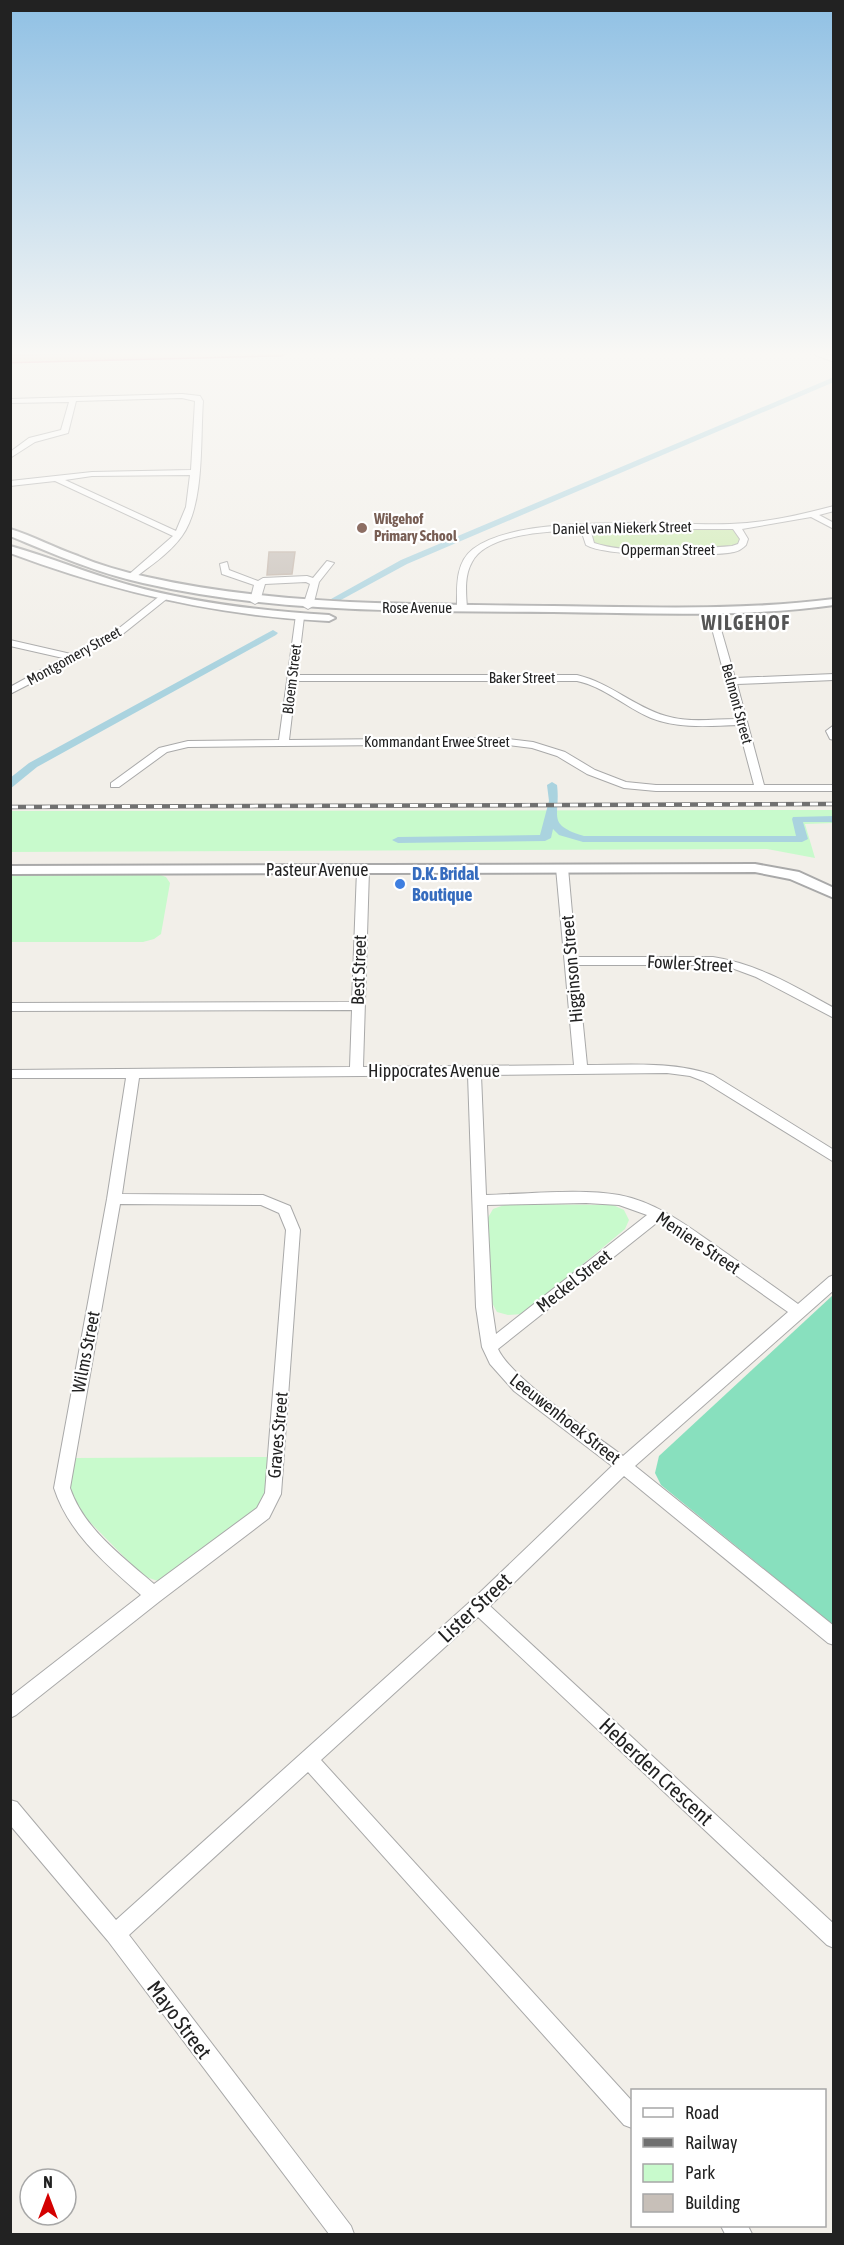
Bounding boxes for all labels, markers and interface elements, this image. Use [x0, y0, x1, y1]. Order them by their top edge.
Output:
place label: Wilgehof Primary School [373, 510, 458, 544]
street label: Daniel van Niekerk Street [552, 518, 692, 537]
marker: Wilgehof Primary School [355, 521, 369, 535]
street label: Opperman Street [621, 541, 715, 558]
street label: Rose Avenue [382, 599, 452, 616]
district label: WILGEHOF [700, 611, 791, 634]
street label: Montgomery Street [24, 623, 124, 688]
street label: Bloem Street [279, 643, 304, 715]
street label: Belmont Street [719, 662, 756, 746]
street label: Baker Street [489, 669, 555, 686]
street label: Kommandant Erwee Street [364, 733, 510, 750]
street label: Pasteur Avenue [266, 859, 368, 880]
place label: D.K. Bridal Boutique [412, 863, 479, 905]
marker: D.K. Bridal Boutique [393, 877, 407, 891]
street label: Higginson Street [556, 914, 587, 1024]
street label: Best Street [347, 935, 370, 1005]
street label: Fowler Street [647, 951, 733, 976]
street label: Hippocrates Avenue [368, 1060, 500, 1081]
street label: Meniere Street [652, 1207, 744, 1278]
street label: Meckel Street [532, 1245, 615, 1316]
street label: Wilms Street [67, 1309, 104, 1395]
street label: Leeuwenhoek Street [506, 1369, 625, 1468]
street label: Graves Street [263, 1391, 292, 1479]
street label: Lister Street [433, 1567, 516, 1647]
street label: Heberden Crescent [595, 1713, 718, 1830]
street label: Mayo Street [143, 1976, 217, 2063]
legend [631, 2089, 826, 2227]
text: Road [685, 2102, 719, 2123]
text: Railway [685, 2132, 737, 2153]
text: Park [685, 2162, 715, 2183]
north arrow [18, 2167, 78, 2227]
text: N [43, 2173, 53, 2191]
text: Building [685, 2192, 740, 2213]

